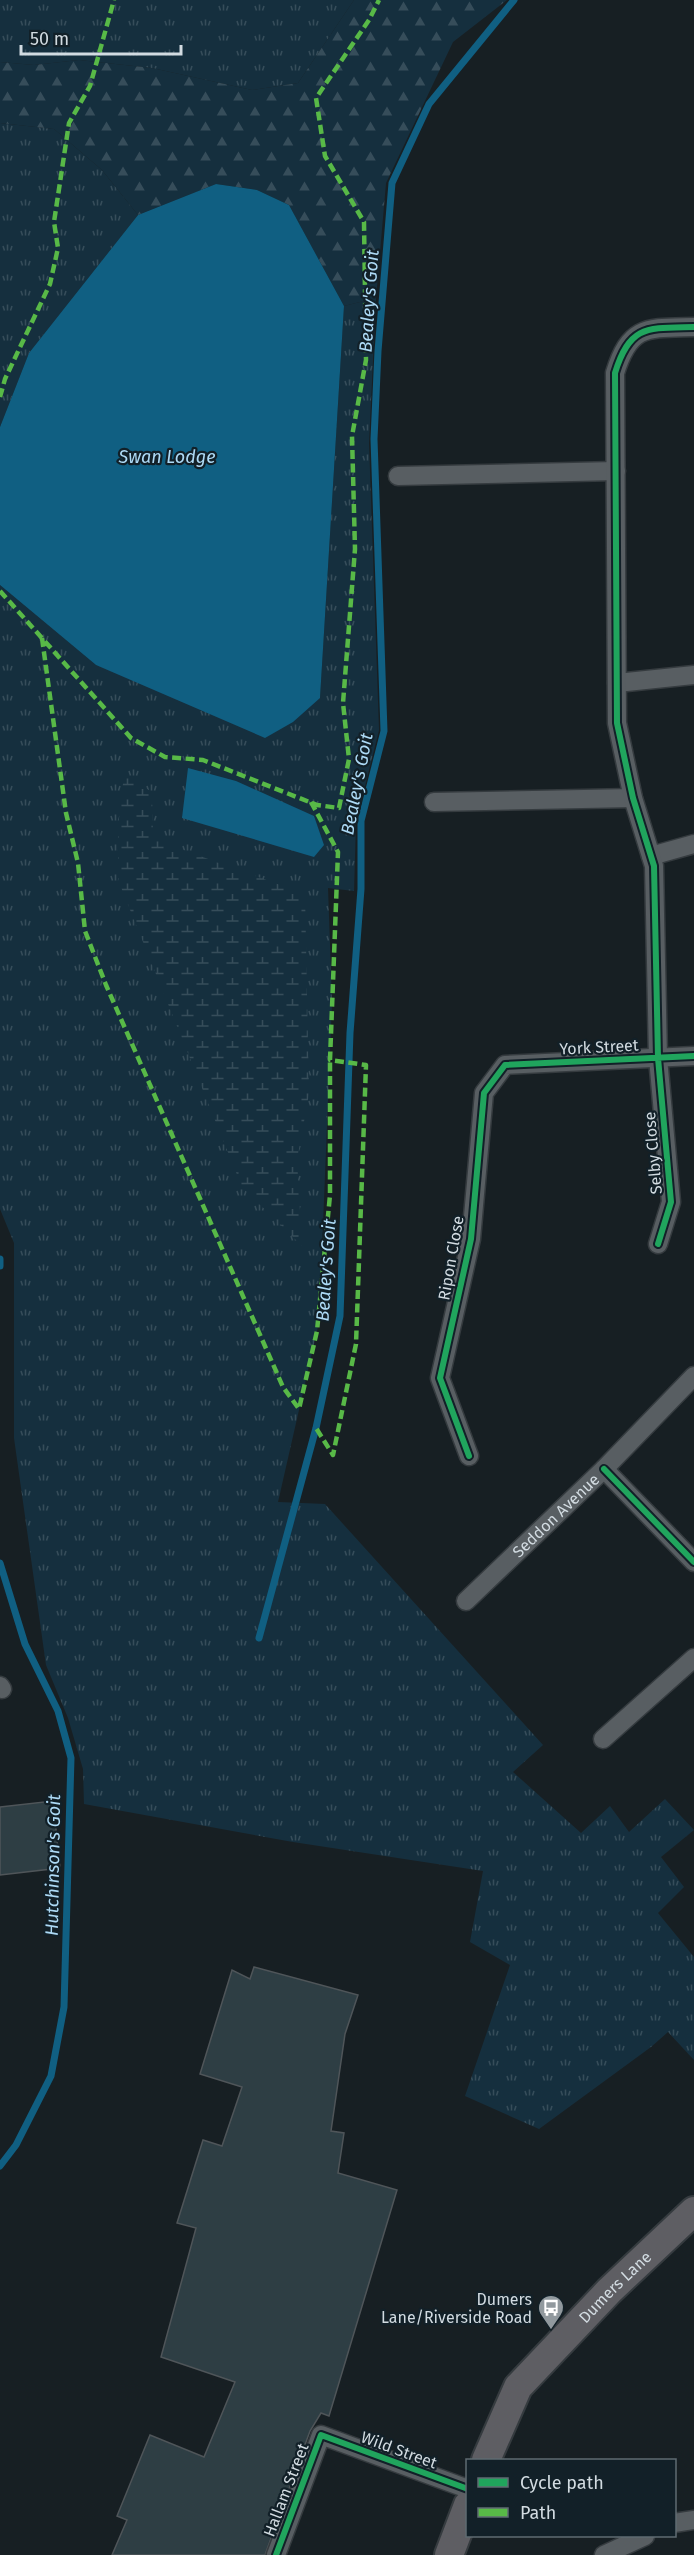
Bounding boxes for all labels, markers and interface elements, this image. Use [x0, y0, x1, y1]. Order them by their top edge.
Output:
scale bar [21, 18, 182, 56]
text: 50 m [30, 28, 69, 50]
water label: Bealey's Goit [354, 248, 384, 353]
water label: Swan Lodge [118, 446, 215, 468]
water label: Bealey's Goit [336, 731, 378, 837]
street label: York Street [559, 1035, 639, 1059]
street label: Selby Close [640, 1111, 666, 1195]
street label: Ripon Close [434, 1214, 468, 1302]
water label: Bealey's Goit [311, 1217, 341, 1322]
street label: Seddon Avenue [508, 1469, 603, 1561]
water label: Hutchinson's Goit [41, 1793, 65, 1936]
street label: Dumers Lane [574, 2247, 655, 2327]
place label: Dumers Lane/Riverside Road [381, 2290, 532, 2327]
bus stop icon: Dumers Lane/Riverside Road [536, 2293, 566, 2331]
street label: Wild Street [358, 2427, 440, 2473]
street label: Hallam Street [259, 2440, 313, 2540]
legend [466, 2459, 676, 2537]
text: Cycle path [520, 2472, 604, 2494]
text: Path [520, 2502, 556, 2524]

